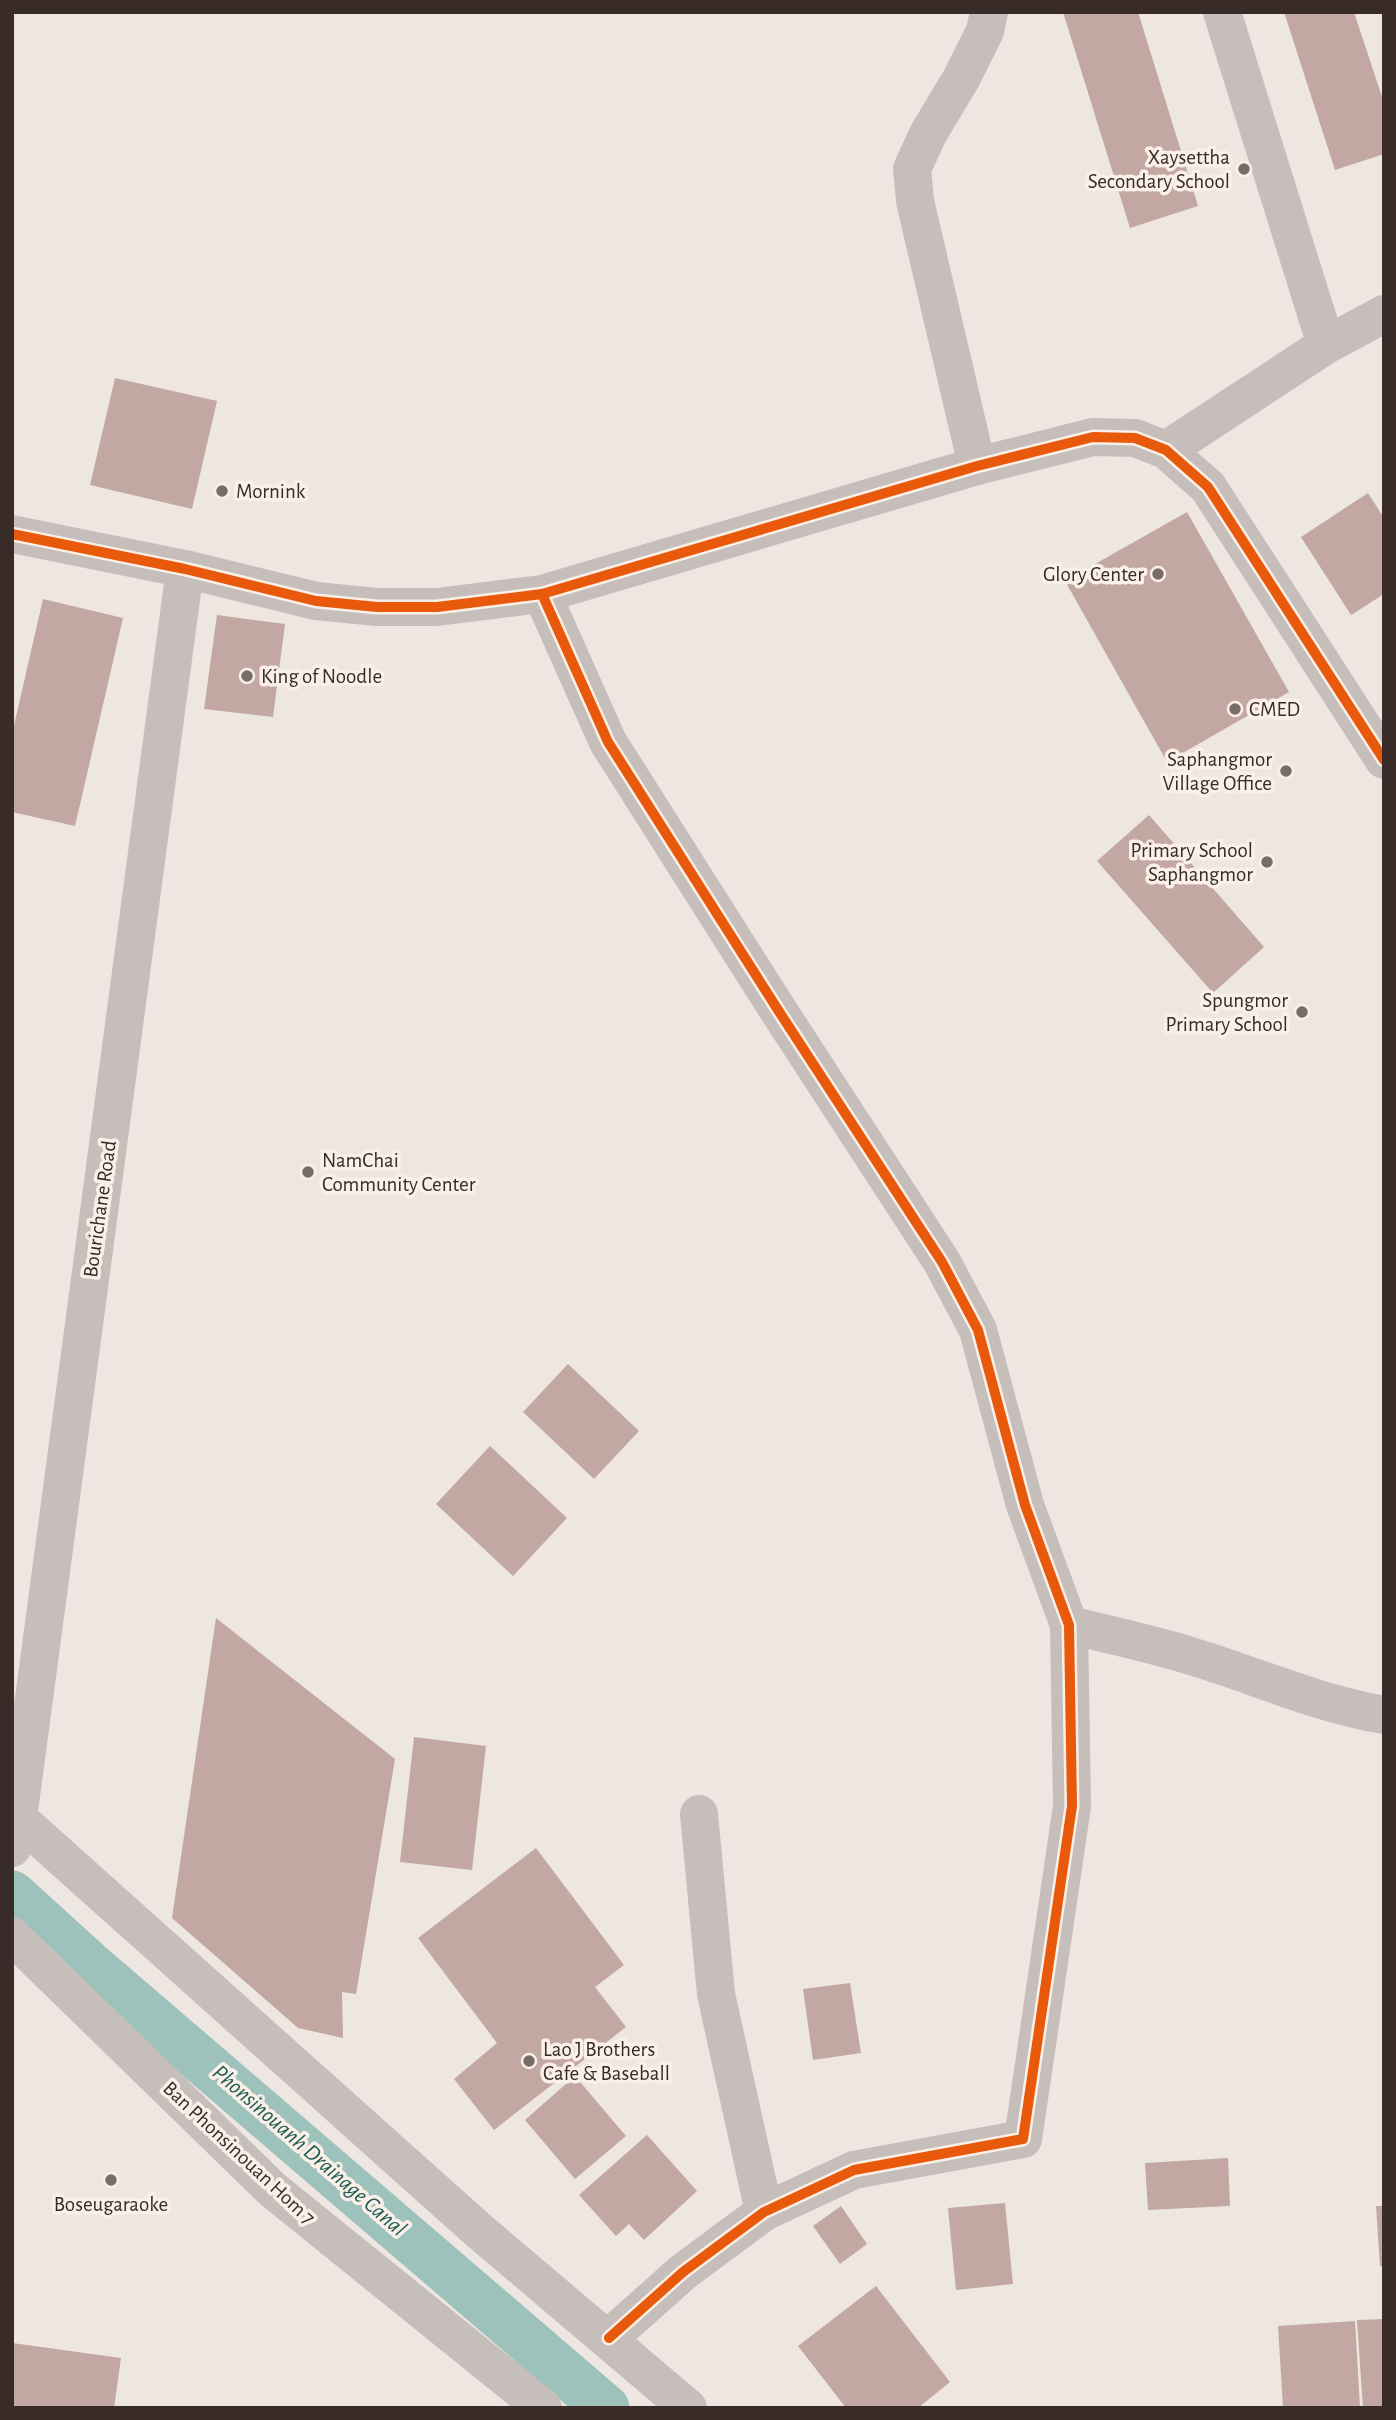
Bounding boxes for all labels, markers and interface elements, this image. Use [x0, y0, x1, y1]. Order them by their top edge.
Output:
place label: Xaysettha Secondary School [1088, 147, 1230, 192]
marker: Xaysettha Secondary School [1236, 161, 1252, 177]
place label: Mornink [236, 481, 306, 502]
marker: Mornink [214, 483, 230, 499]
place label: Glory Center [1043, 564, 1144, 585]
marker: Glory Center [1150, 566, 1166, 582]
place label: King of Noodle [261, 666, 382, 687]
marker: King of Noodle [239, 668, 255, 684]
place label: CMED [1249, 699, 1300, 720]
marker: CMED [1227, 701, 1243, 717]
place label: Saphangmor Village Office [1163, 749, 1272, 794]
marker: Saphangmor Village Office [1278, 763, 1294, 779]
place label: Primary School Saphangmor [1130, 840, 1253, 885]
marker: Primary School Saphangmor [1259, 854, 1275, 870]
place label: Spungmor Primary School [1165, 990, 1288, 1035]
marker: Spungmor Primary School [1294, 1004, 1310, 1020]
street label: Bourichane Road [80, 1139, 120, 1279]
place label: NamChai Community Center [322, 1150, 476, 1195]
marker: NamChai Community Center [300, 1164, 316, 1180]
place label: Lao J Brothers Cafe & Baseball [543, 2039, 670, 2084]
marker: Lao J Brothers Cafe & Baseball [521, 2053, 537, 2069]
water label: Phonsinouanh Drainage Canal [208, 2061, 410, 2241]
street label: Ban Phonsinouan Hom 7 [159, 2077, 319, 2229]
marker: Boseugaraoke [103, 2172, 119, 2188]
place label: Boseugaraoke [54, 2194, 168, 2215]

